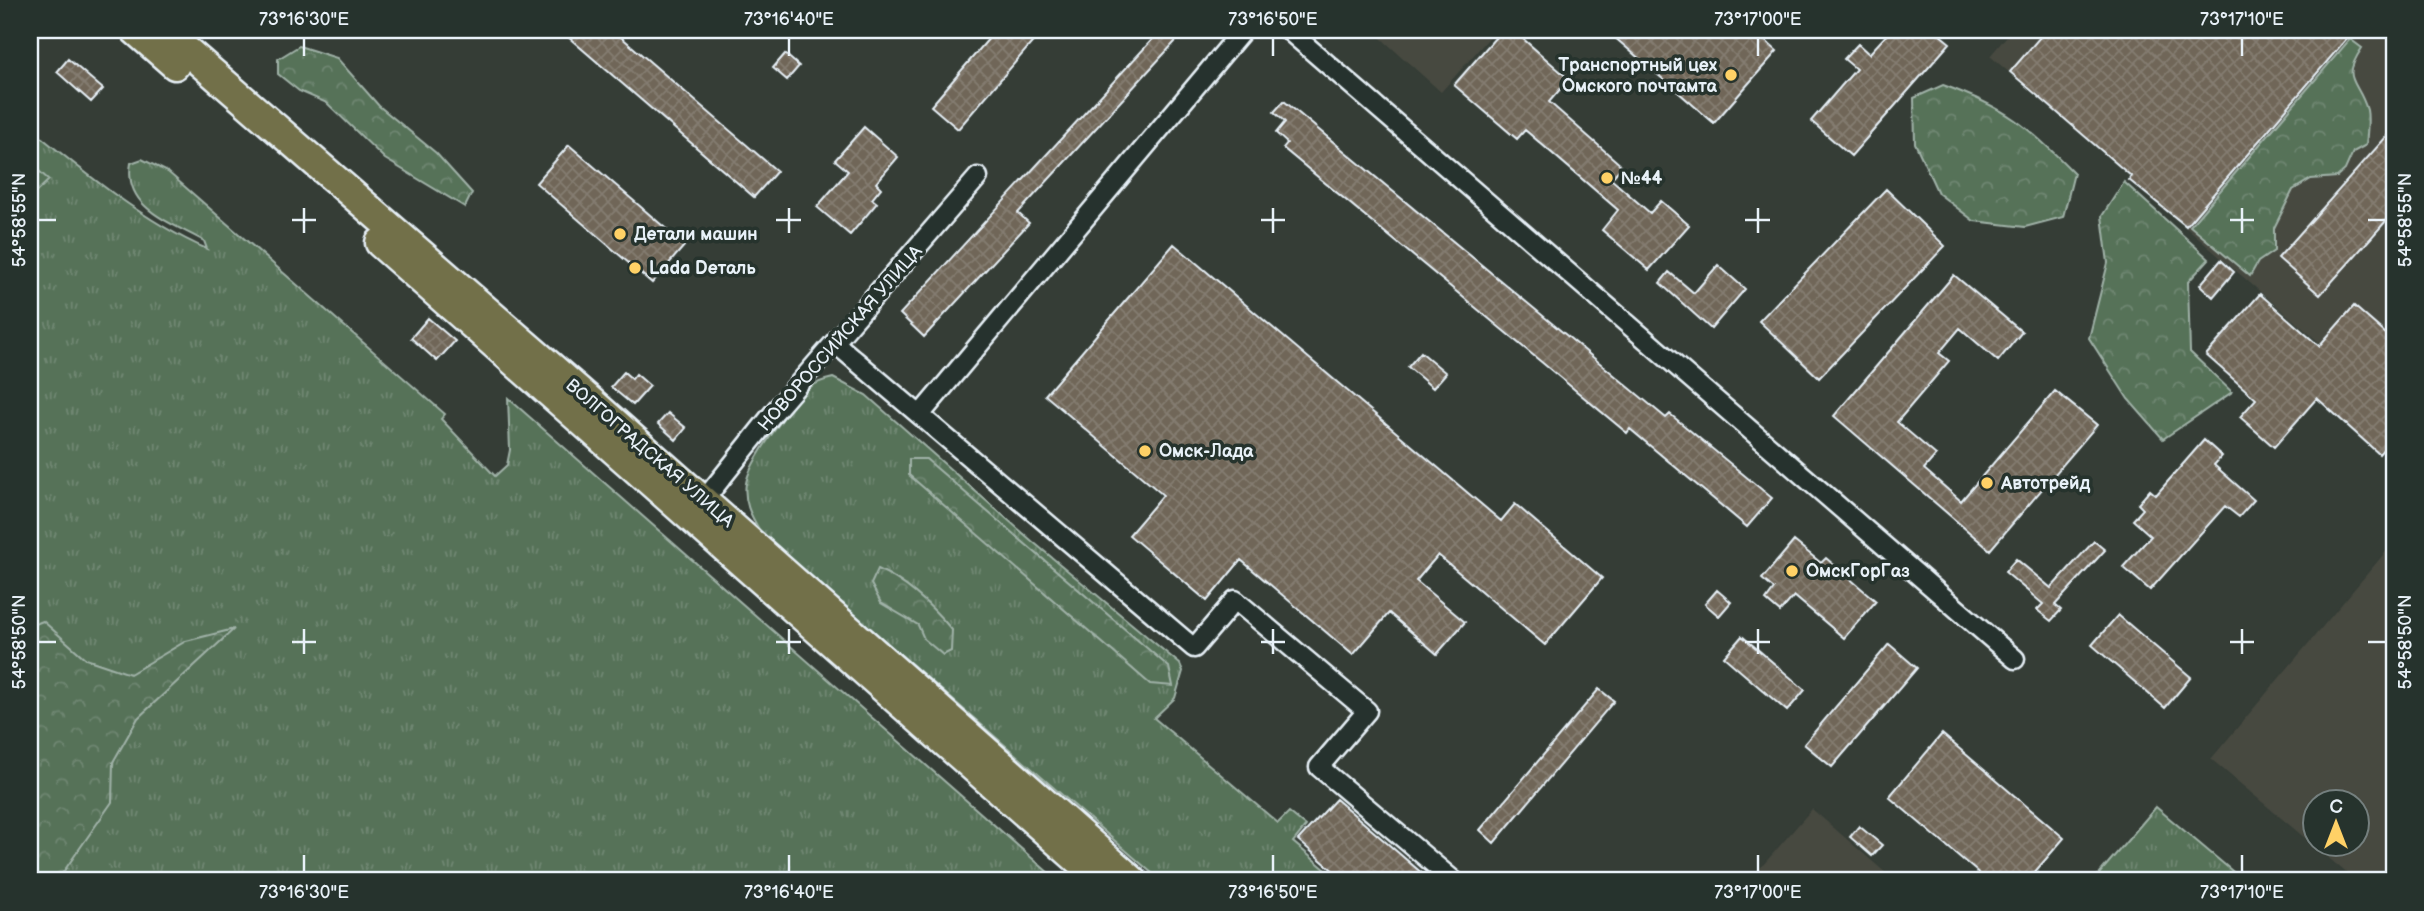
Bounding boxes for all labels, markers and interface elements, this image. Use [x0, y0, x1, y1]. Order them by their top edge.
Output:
text: 73°16'30"E [259, 9, 349, 30]
text: 73°16'40"E [744, 9, 834, 30]
text: 73°16'50"E [1228, 9, 1318, 30]
text: 73°17'00"E [1714, 9, 1802, 30]
text: 73°17'10"E [2200, 9, 2284, 30]
place label: Транспортный цех Омского почтамта [1558, 55, 1718, 97]
marker: Транспортный цех Омского почтамта [1723, 67, 1739, 83]
place label: №44 [1621, 168, 1663, 189]
marker: №44 [1599, 170, 1615, 186]
text: 54°58'55"N [9, 173, 30, 267]
text: 54°58'55"N [2395, 173, 2416, 267]
place label: Детали машин [634, 224, 758, 245]
marker: Детали машин [612, 226, 628, 242]
street label: НОВОРОССИЙСКАЯ УЛИЦА [754, 241, 927, 436]
place label: Lada Dеталь [649, 258, 756, 279]
marker: Lada Dеталь [627, 260, 643, 276]
street label: ВОЛГОГРАДСКАЯ УЛИЦА [561, 375, 738, 532]
place label: Омск-Лада [1159, 441, 1254, 462]
marker: Омск-Лада [1137, 443, 1153, 459]
place label: Автотрейд [2000, 473, 2091, 494]
marker: Автотрейд [1979, 475, 1995, 491]
place label: ОмскГорГаз [1806, 561, 1910, 582]
marker: ОмскГорГаз [1784, 563, 1800, 579]
text: 54°58'50"N [9, 595, 30, 689]
text: 54°58'50"N [2395, 595, 2416, 689]
north arrow [2302, 788, 2372, 858]
text: С [2329, 796, 2343, 819]
text: 73°16'30"E [259, 882, 349, 903]
text: 73°16'40"E [744, 882, 834, 903]
text: 73°16'50"E [1228, 882, 1318, 903]
text: 73°17'00"E [1714, 882, 1802, 903]
text: 73°17'10"E [2200, 882, 2284, 903]

